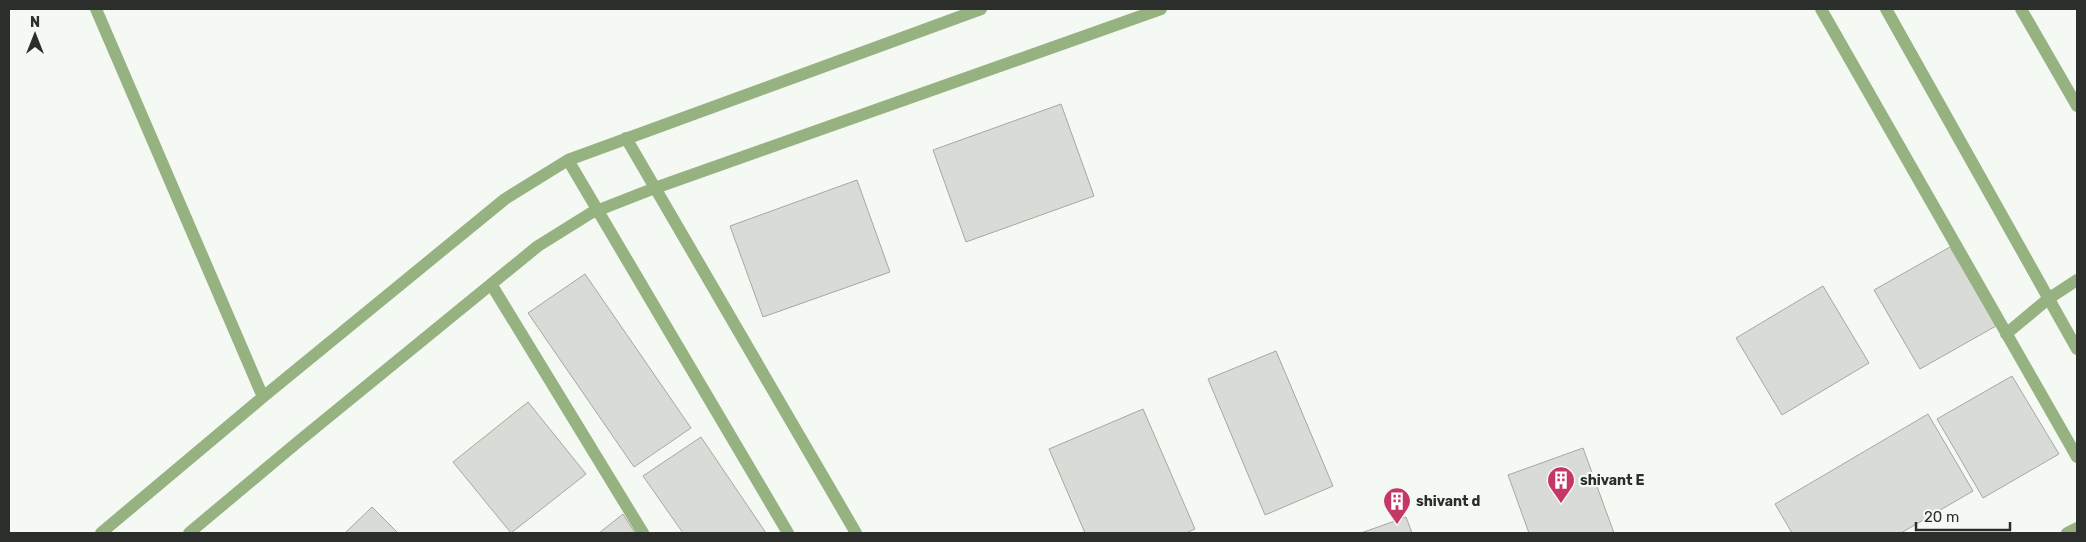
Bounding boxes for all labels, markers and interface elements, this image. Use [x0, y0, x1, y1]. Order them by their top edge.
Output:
north arrow [10, 10, 60, 60]
text: N [30, 14, 40, 31]
building icon: shivant E [1546, 465, 1576, 504]
place label: shivant E [1580, 472, 1645, 489]
building icon: shivant d [1382, 486, 1412, 525]
place label: shivant d [1416, 493, 1481, 510]
scale bar [1916, 500, 2010, 532]
text: 20 m [1924, 508, 1959, 526]

